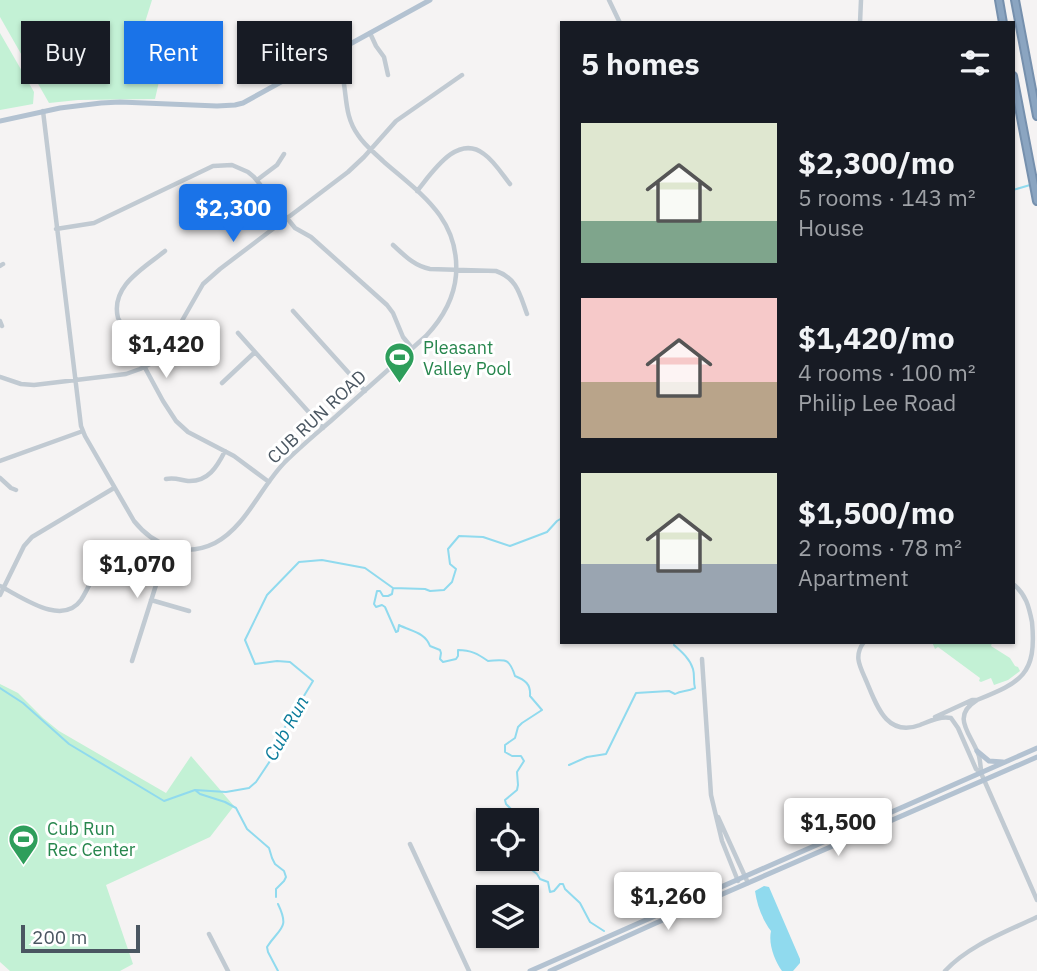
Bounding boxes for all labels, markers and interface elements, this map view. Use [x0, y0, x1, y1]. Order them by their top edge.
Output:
chip: Buy [21, 21, 110, 84]
chip: Rent [124, 21, 223, 84]
chip: Filters [237, 21, 352, 84]
text: 5 homes [581, 44, 700, 83]
icon: filters [956, 44, 994, 82]
text: $2,300/mo [798, 143, 955, 182]
icon: home [637, 151, 721, 235]
text: 5 rooms · 143 m² [798, 182, 976, 212]
pin: $2,300 [176, 184, 290, 244]
text: $2,300 [195, 192, 271, 222]
text: House [798, 212, 864, 242]
text: $1,420/mo [798, 318, 955, 357]
pin: $1,420 [109, 320, 223, 380]
icon: home [637, 326, 721, 410]
text: $1,420 [128, 328, 204, 358]
place label: Pleasant Valley Pool [423, 336, 511, 380]
sports icon: Pleasant Valley Pool [383, 341, 417, 385]
text: 4 rooms · 100 m² [798, 357, 976, 387]
street label: CUB RUN ROAD [262, 365, 371, 468]
text: Philip Lee Road [798, 387, 956, 417]
text: $1,500/mo [798, 493, 955, 532]
icon: home [637, 501, 721, 585]
text: 2 rooms · 78 m² [798, 532, 962, 562]
pin: $1,070 [80, 540, 194, 600]
text: $1,070 [99, 548, 175, 578]
text: Apartment [798, 562, 909, 592]
water label: Cub Run [258, 691, 314, 765]
pin: $1,500 [781, 798, 895, 858]
text: $1,500 [800, 806, 876, 836]
map controls [476, 808, 539, 948]
button: locate [476, 808, 539, 871]
place label: Cub Run Rec Center [47, 817, 136, 861]
sports icon: Cub Run Rec Center [7, 822, 41, 866]
pin: $1,260 [611, 872, 725, 932]
text: $1,260 [630, 880, 706, 910]
button: layers [476, 885, 539, 948]
scale bar [21, 922, 140, 954]
text: 200 m [32, 925, 87, 949]

